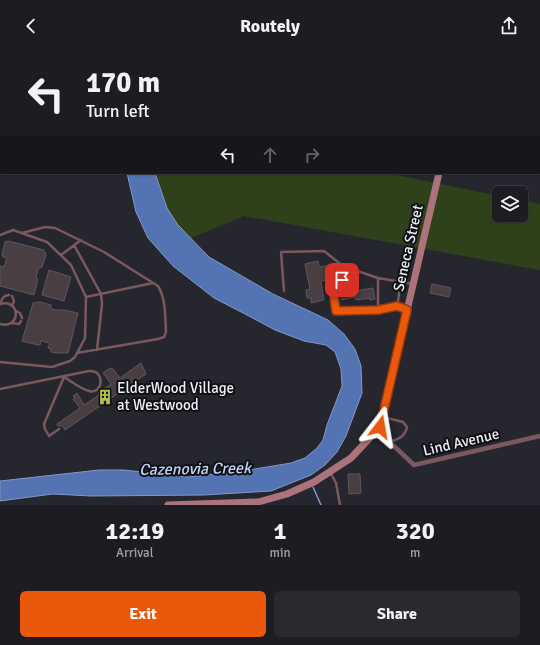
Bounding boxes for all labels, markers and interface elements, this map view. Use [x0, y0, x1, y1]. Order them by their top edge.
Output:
icon: back [20, 15, 42, 37]
text: Routely [240, 15, 300, 37]
icon: share [498, 15, 520, 37]
text: 170 m [86, 66, 160, 100]
icon: left [20, 68, 72, 120]
text: Turn left [86, 100, 149, 122]
icon: left [217, 144, 239, 166]
icon: ahead [259, 144, 281, 166]
icon: right [301, 144, 323, 166]
map controls [492, 186, 528, 222]
button: layers [492, 186, 528, 222]
street label: Seneca Street [389, 203, 427, 293]
pin [325, 263, 359, 297]
icon: arrive [331, 269, 353, 291]
place label: ElderWood Village at Westwood [117, 379, 234, 414]
building icon: ElderWood Village at Westwood [96, 388, 114, 406]
position arrow [359, 406, 401, 448]
street label: Lind Avenue [421, 424, 501, 460]
water label: Cazenovia Creek [139, 458, 253, 480]
text: 12:19 [105, 516, 164, 546]
text: 1 [274, 516, 286, 546]
text: 320 [396, 516, 435, 546]
text: Arrival [116, 545, 153, 561]
text: min [270, 545, 291, 561]
text: m [410, 545, 420, 561]
button: Exit [20, 591, 266, 637]
button: Share [274, 591, 520, 637]

